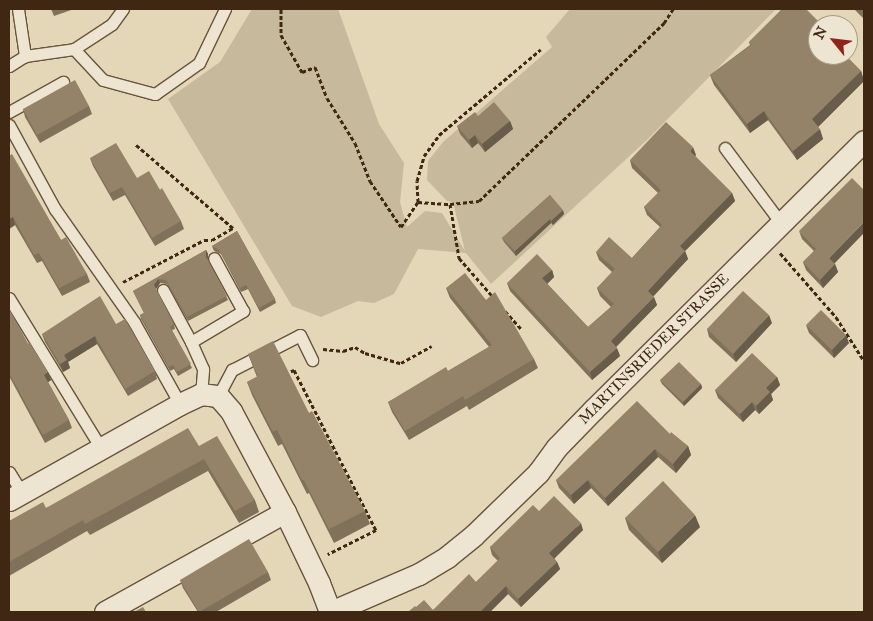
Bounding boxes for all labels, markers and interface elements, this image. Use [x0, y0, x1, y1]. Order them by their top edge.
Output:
north arrow [808, 15, 858, 65]
text: N [810, 24, 831, 42]
street label: MARTINSRIEDER STRASSE [575, 270, 733, 428]

